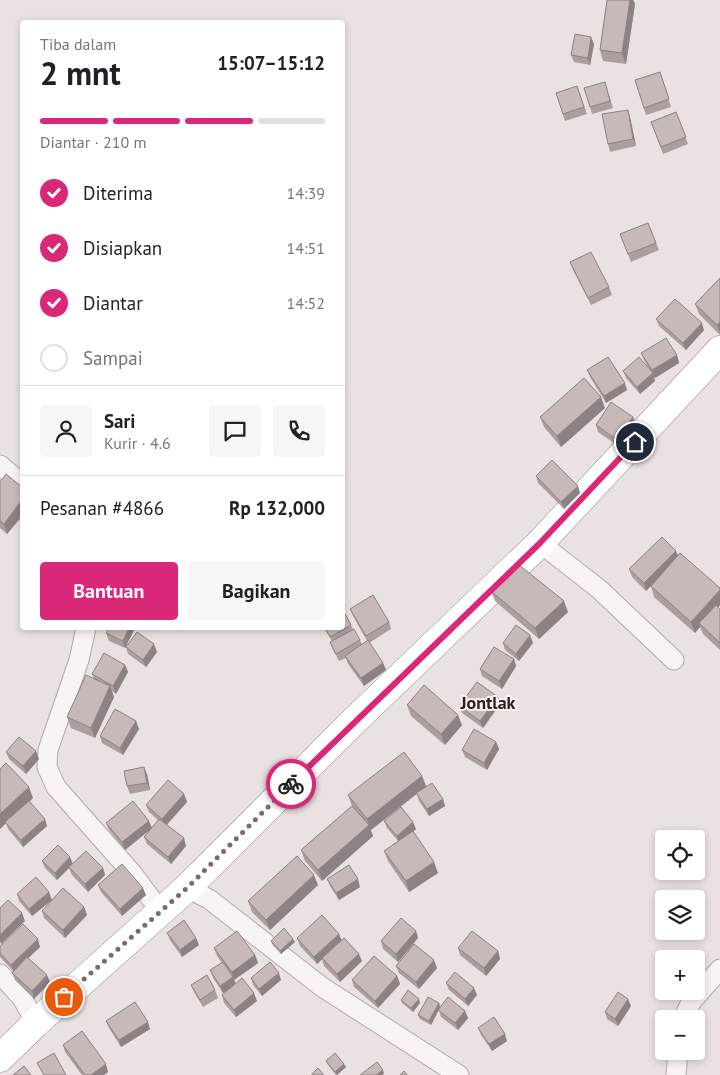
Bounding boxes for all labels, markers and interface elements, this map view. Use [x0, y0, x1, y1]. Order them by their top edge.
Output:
text: Tiba dalam [40, 34, 116, 54]
text: 15:07–15:12 [217, 51, 325, 75]
text: 2 mnt [40, 52, 121, 94]
text: Diantar · 210 m [40, 132, 146, 152]
icon: check [40, 179, 68, 207]
text: Diterima [83, 181, 153, 205]
text: 14:39 [287, 183, 325, 203]
icon: check [40, 234, 68, 262]
text: Disiapkan [83, 236, 162, 260]
text: 14:51 [287, 238, 325, 258]
icon: check [40, 289, 68, 317]
text: Diantar [83, 291, 143, 315]
text: 14:52 [287, 293, 325, 313]
text: Sampai [83, 346, 143, 370]
button: person [40, 405, 92, 457]
button: chat [209, 405, 261, 457]
button: phone [273, 405, 325, 457]
text: Sari [104, 409, 135, 433]
pin [614, 421, 656, 463]
icon: home [621, 428, 649, 456]
text: Kurir · 4.6 [104, 433, 171, 453]
text: Pesanan #4866 [40, 496, 164, 520]
text: Rp 132,000 [229, 496, 325, 520]
button: Bantuan [40, 562, 178, 620]
button: Bagikan [188, 562, 325, 620]
district label: Jontlak [460, 691, 516, 714]
courier [266, 759, 316, 809]
icon: bike [277, 770, 305, 798]
map controls [655, 830, 705, 1060]
button: locate [655, 830, 705, 880]
button: layers [655, 890, 705, 940]
button: + [655, 950, 705, 1000]
pin [43, 976, 85, 1018]
icon: bag [50, 983, 78, 1011]
button: − [655, 1010, 705, 1060]

